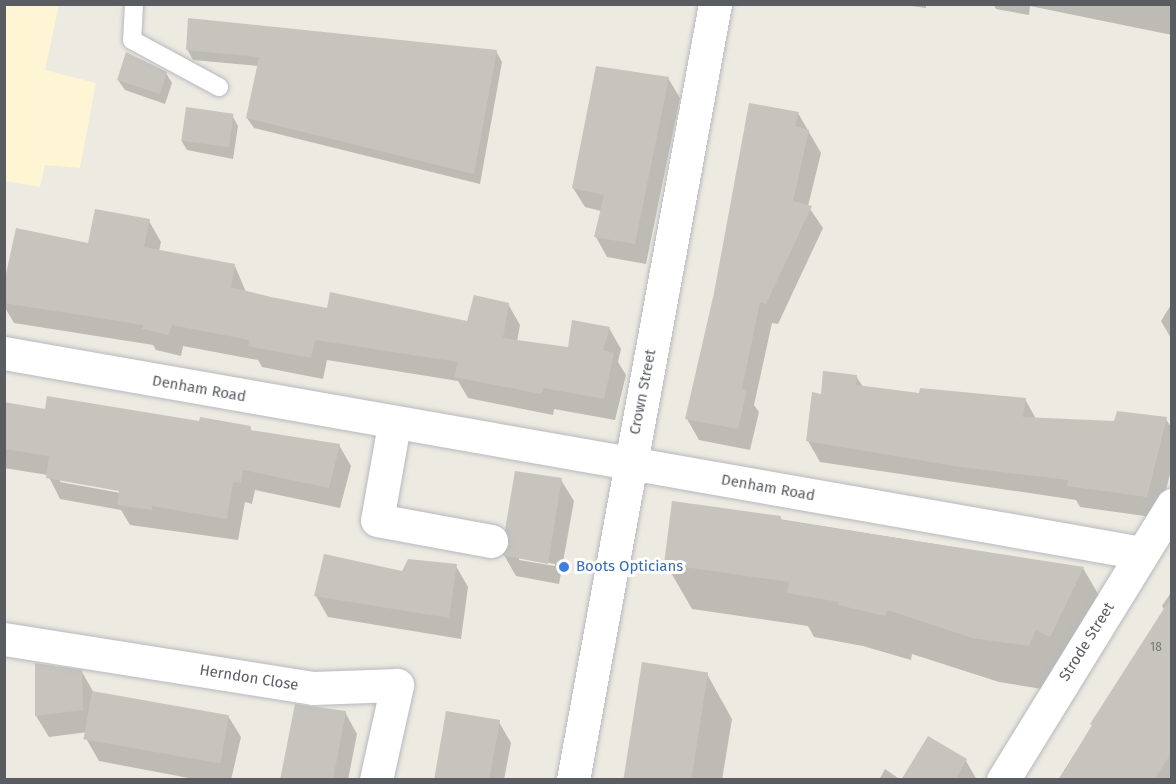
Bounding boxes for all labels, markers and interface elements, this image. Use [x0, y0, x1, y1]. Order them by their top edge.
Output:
street label: Crown Street [626, 348, 660, 436]
street label: Denham Road [151, 372, 247, 406]
street label: Denham Road [720, 471, 816, 505]
place label: Boots Opticians [576, 558, 683, 576]
marker: Boots Opticians [557, 560, 571, 574]
street label: Strode Street [1056, 599, 1118, 685]
house number: 18 [1150, 641, 1162, 655]
street label: Herndon Close [198, 661, 300, 695]

